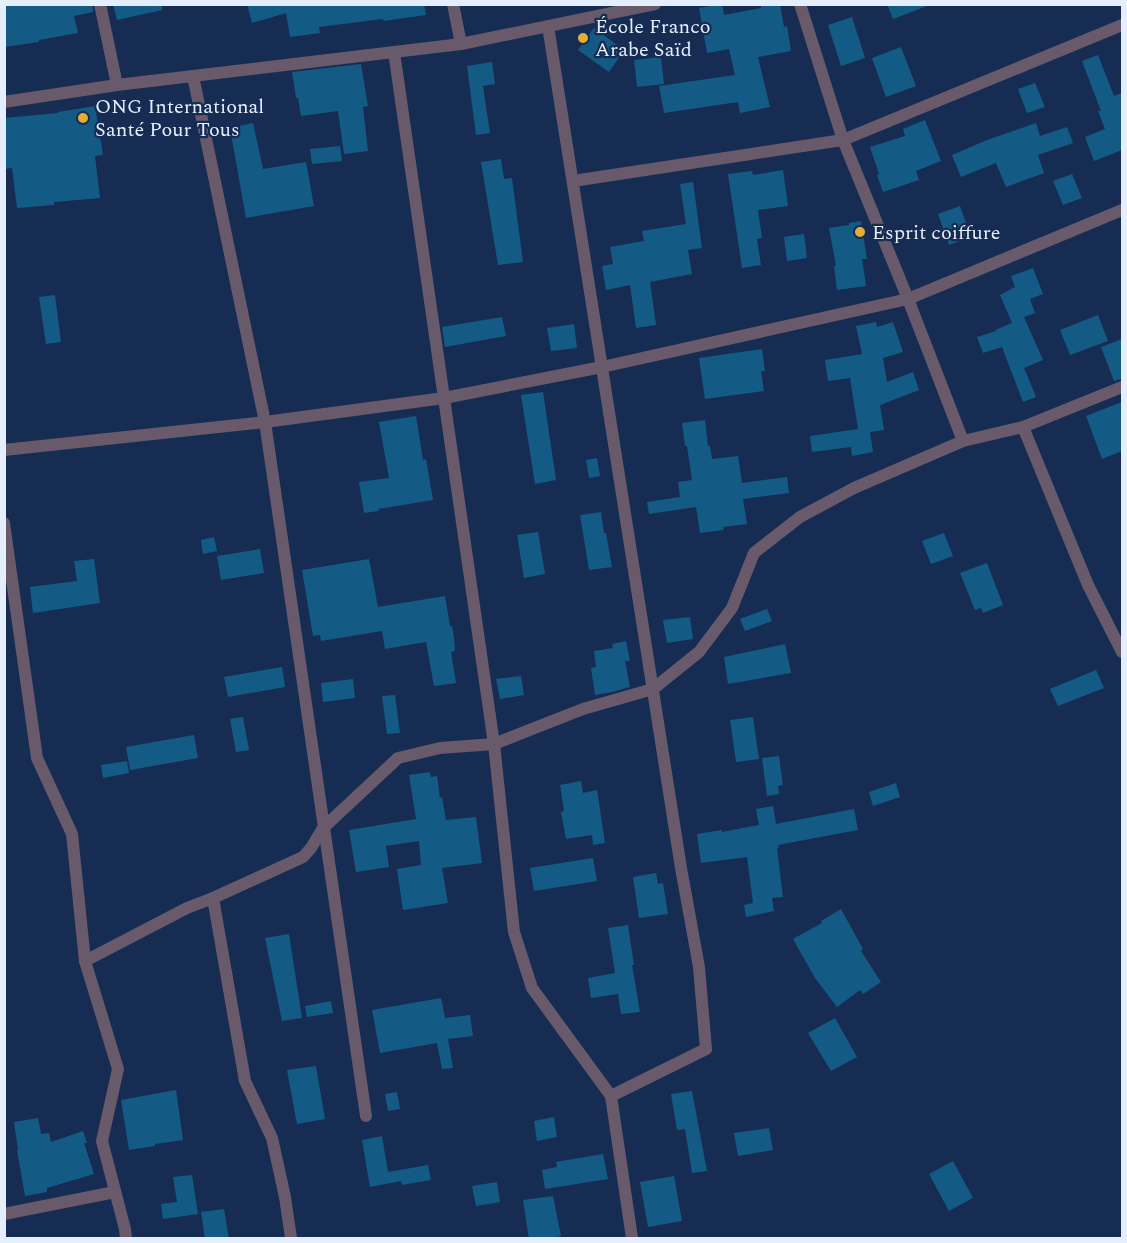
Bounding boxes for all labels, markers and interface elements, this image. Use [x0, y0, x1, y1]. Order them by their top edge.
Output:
place label: École Franco Arabe Saïd [595, 12, 711, 65]
marker: École Franco Arabe Saïd [576, 31, 590, 45]
place label: ONG International Santé Pour Tous [95, 92, 264, 145]
marker: ONG International Santé Pour Tous [76, 111, 90, 125]
place label: Esprit coiffure [872, 218, 1000, 248]
marker: Esprit coiffure [853, 225, 867, 239]

